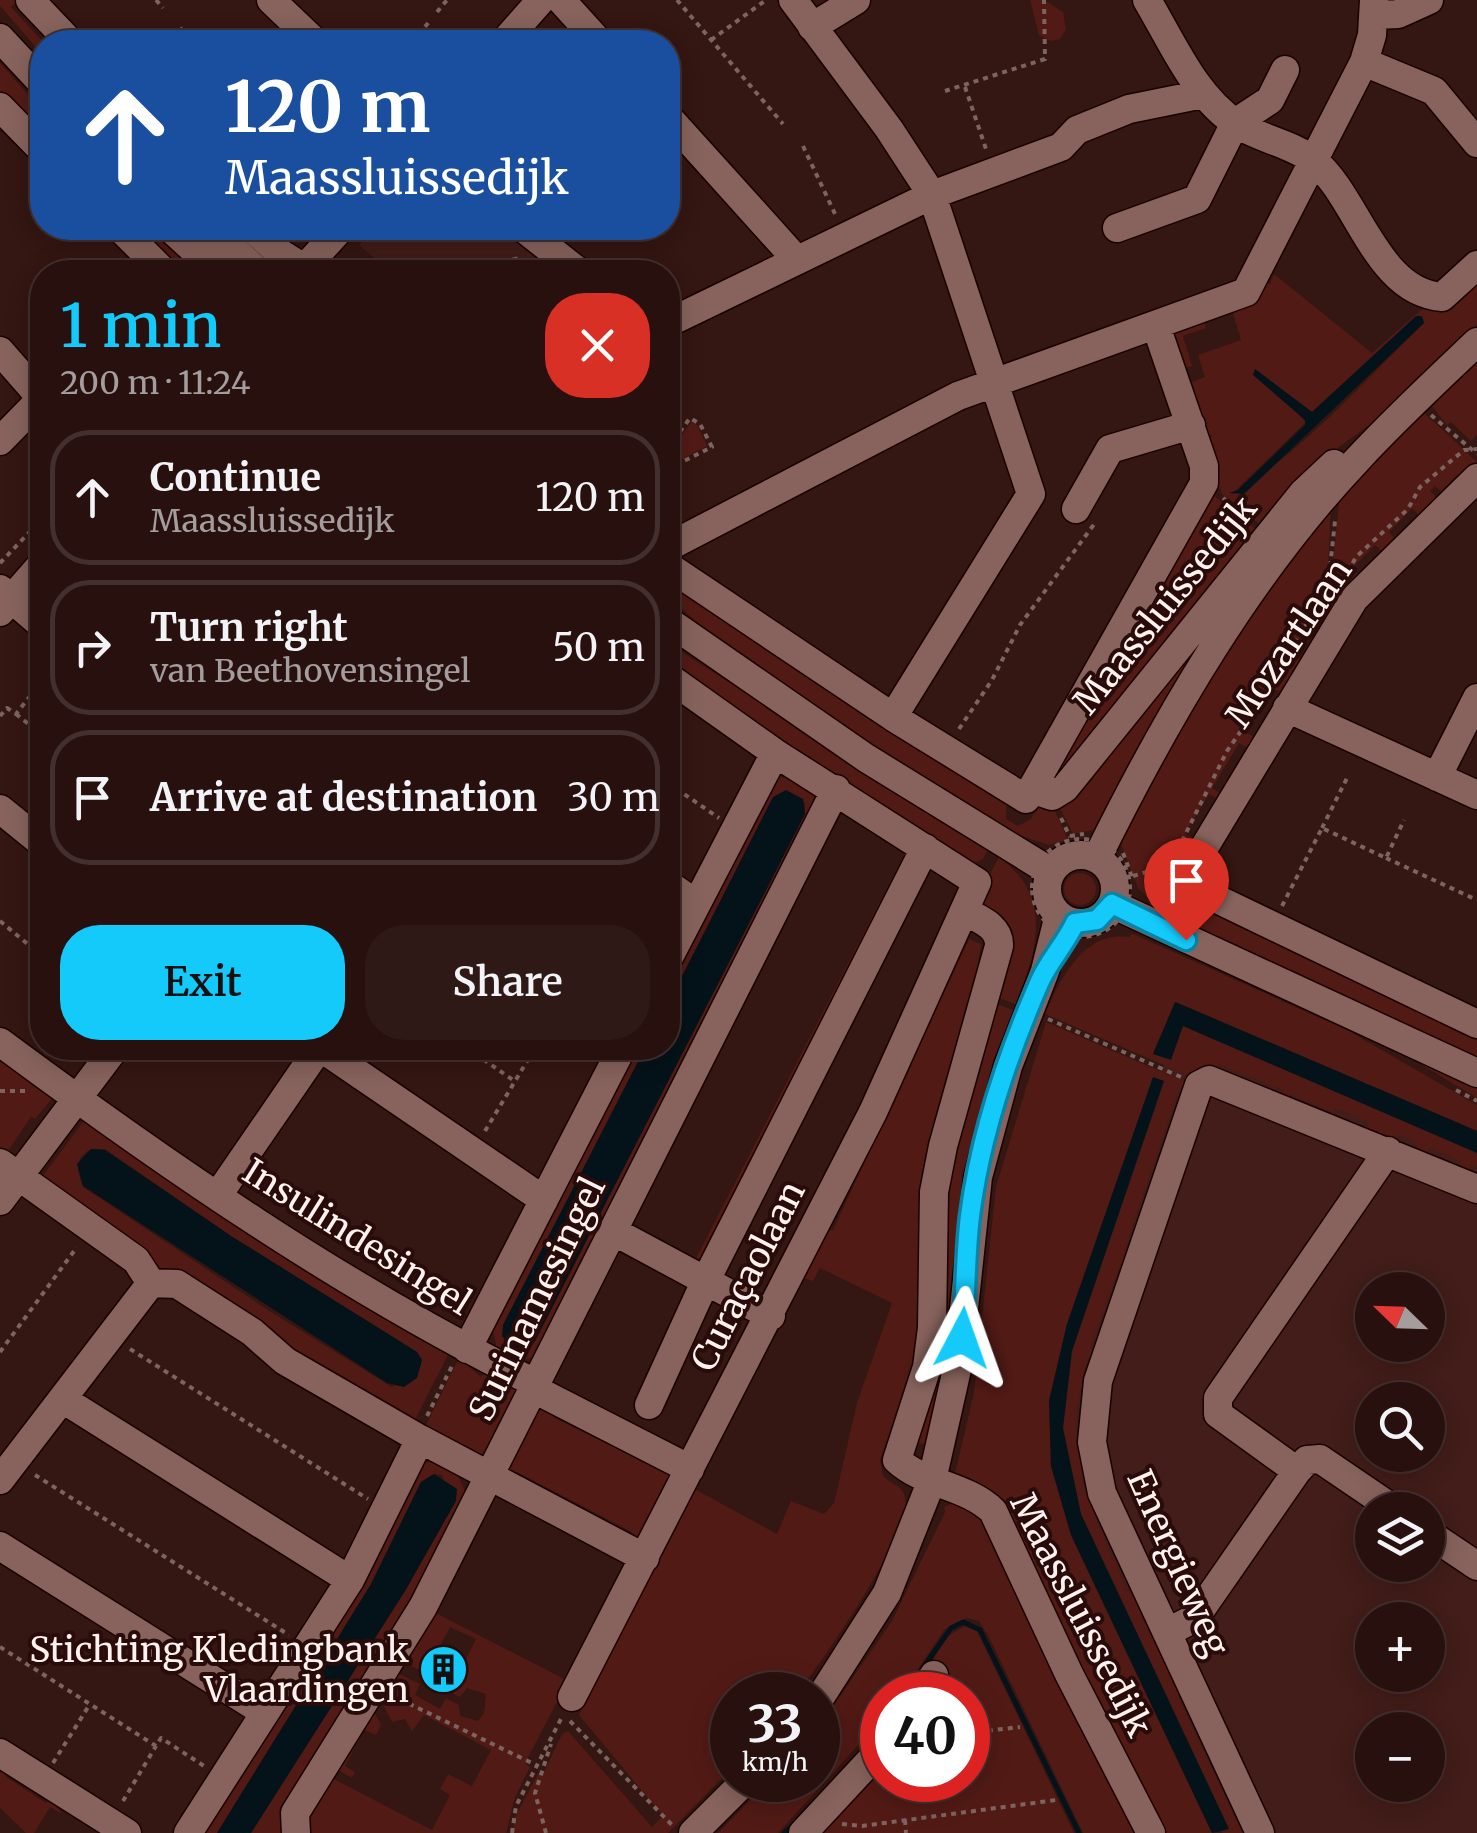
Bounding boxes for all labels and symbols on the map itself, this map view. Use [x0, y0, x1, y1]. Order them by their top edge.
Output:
street label: Maassluissedijk [1064, 487, 1266, 723]
street label: Mozartlaan [1216, 550, 1362, 736]
pin [1144, 838, 1229, 941]
street label: Insulindesingel [235, 1149, 479, 1325]
street label: Surinamesingel [459, 1170, 615, 1428]
street label: Curaçaolaan [681, 1174, 815, 1378]
north arrow [1355, 1272, 1445, 1362]
position arrow [910, 1286, 1014, 1390]
street label: Energieweg [1117, 1463, 1239, 1663]
street label: Maassluissedijk [1001, 1486, 1161, 1744]
place label: Stichting Kledingbank Vlaardingen [29, 1628, 409, 1712]
building icon: Stichting Kledingbank Vlaardingen [418, 1644, 470, 1696]
speed limit sign: 40 [860, 1672, 990, 1802]

